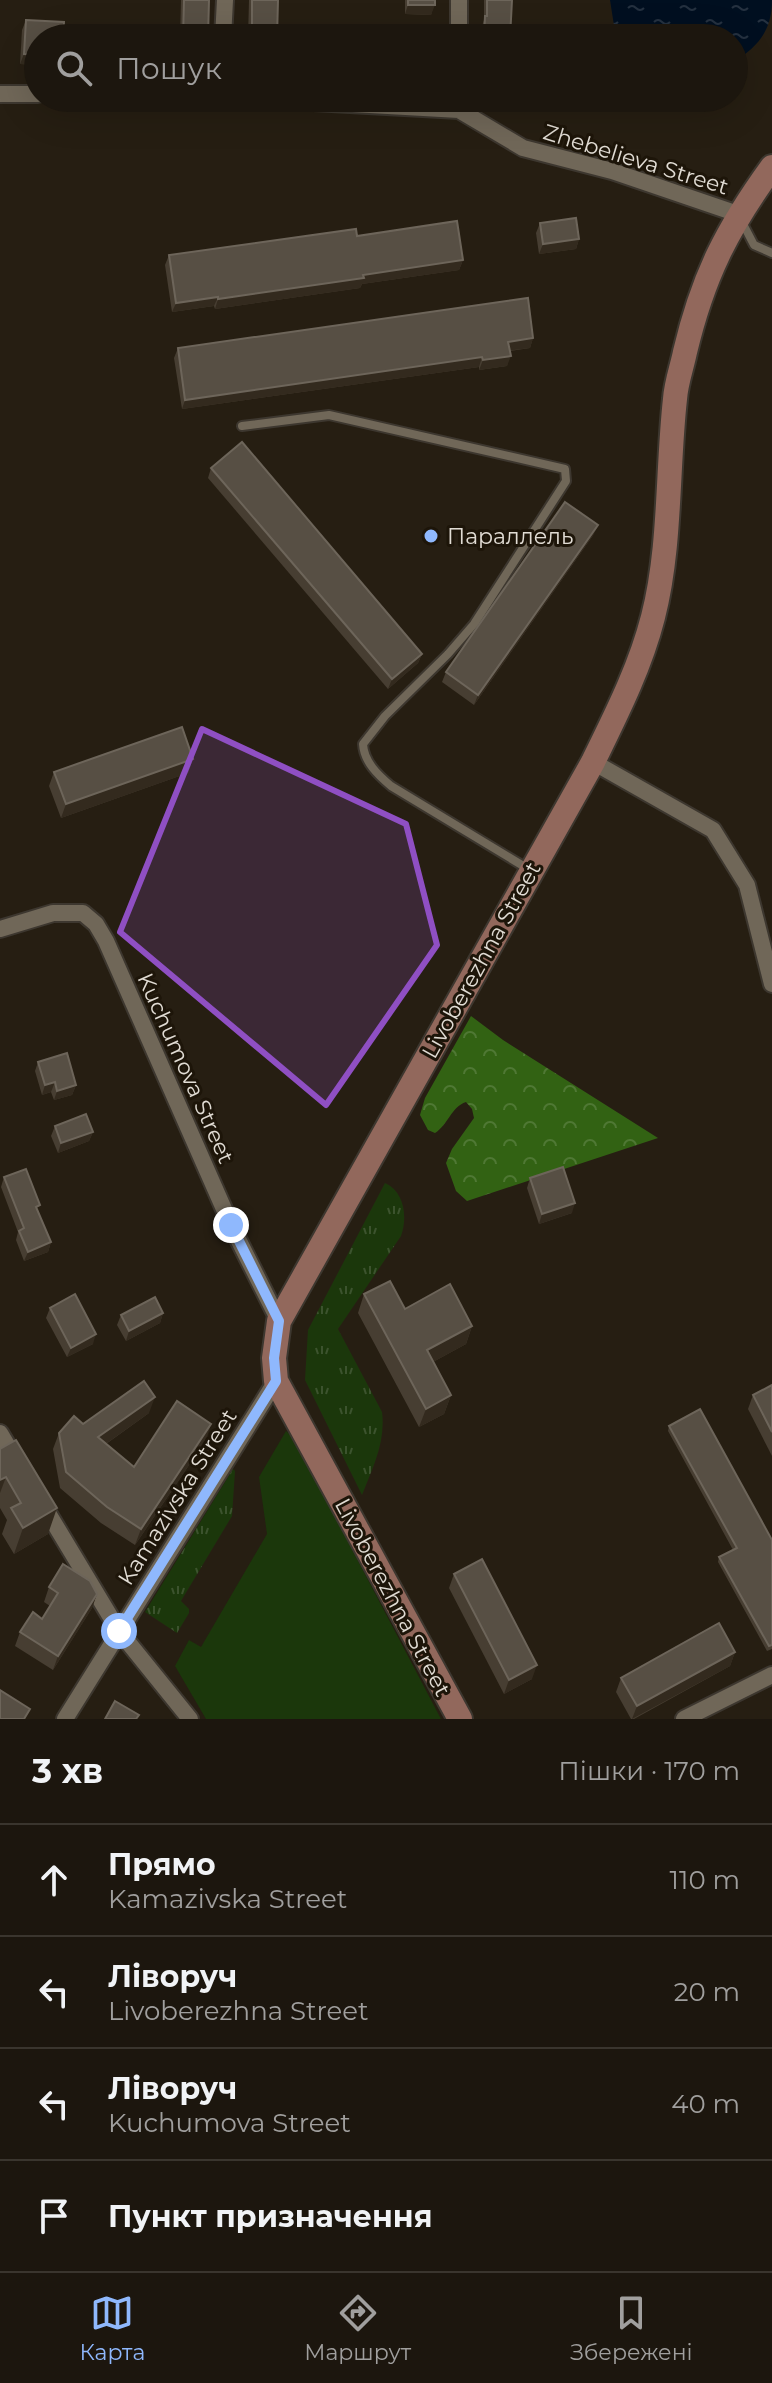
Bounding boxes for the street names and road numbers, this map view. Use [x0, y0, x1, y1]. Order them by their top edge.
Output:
street label: Zhebelieva Street [540, 118, 732, 201]
street label: Livoberezhna Street [416, 857, 547, 1063]
street label: Kuchumova Street [131, 969, 240, 1168]
street label: Kamazivska Street [112, 1404, 243, 1590]
street label: Livoberezhna Street [329, 1494, 456, 1701]

